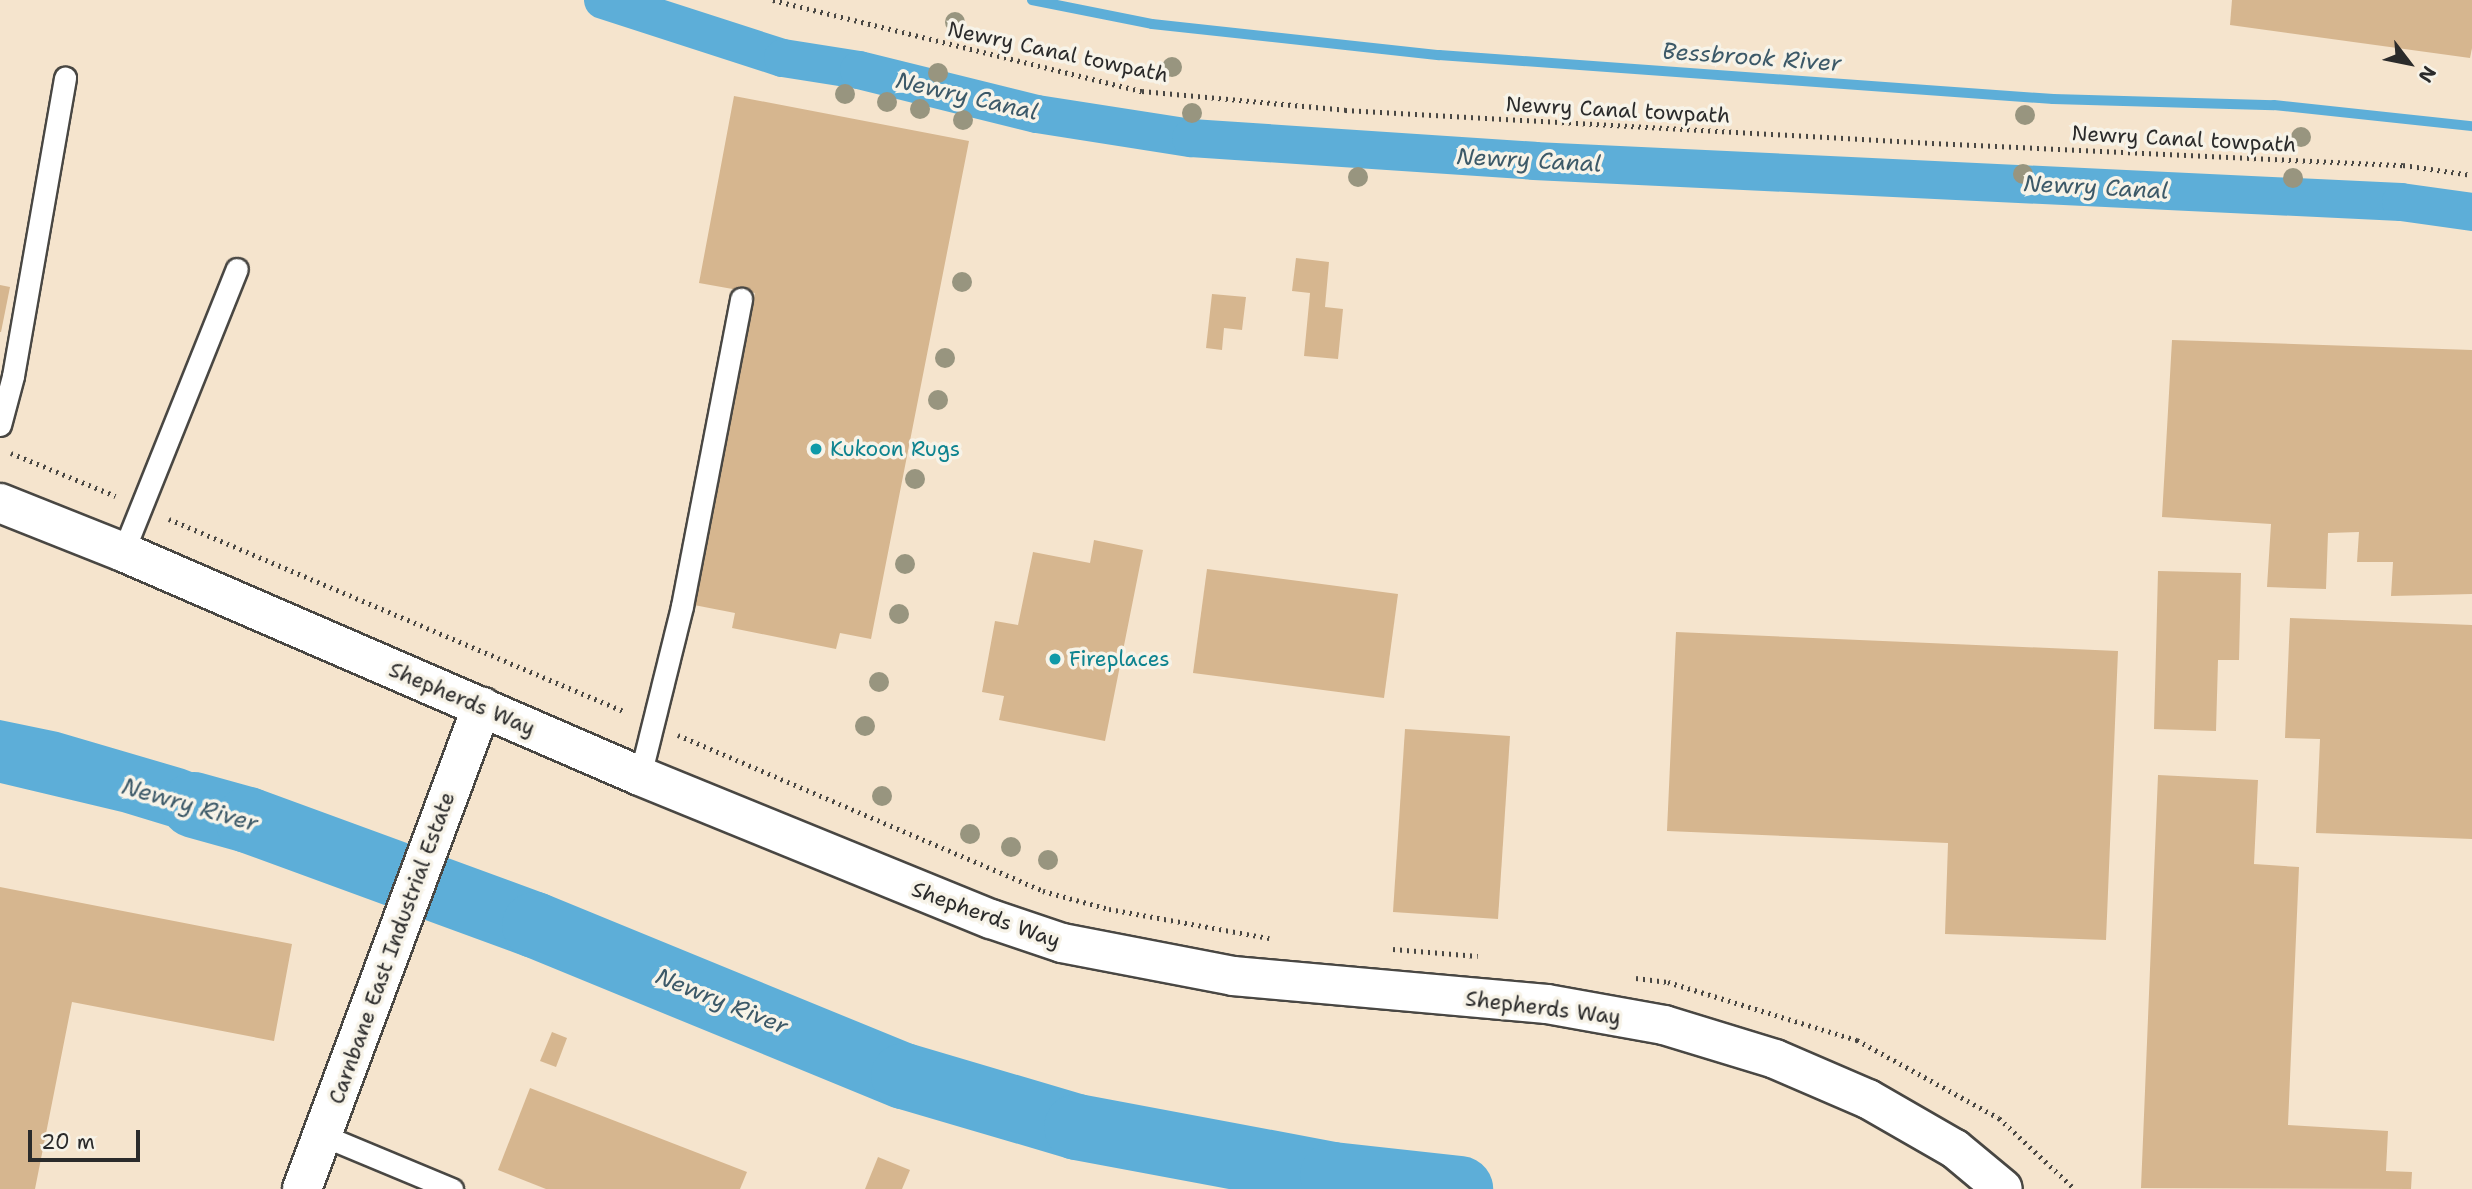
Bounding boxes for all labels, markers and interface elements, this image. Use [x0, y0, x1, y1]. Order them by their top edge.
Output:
street label: Newry Canal towpath [945, 16, 1171, 88]
north arrow [2374, 28, 2444, 98]
water label: Bessbrook River [1661, 37, 1843, 77]
text: N [2413, 61, 2442, 87]
water label: Newry Canal [893, 66, 1041, 126]
street label: Newry Canal towpath [1505, 92, 1731, 128]
street label: Newry Canal towpath [2071, 121, 2297, 157]
water label: Newry Canal [1456, 142, 1602, 178]
water label: Newry Canal [2023, 169, 2169, 205]
place label: Kukoon Rugs [830, 436, 960, 462]
marker: Kukoon Rugs [808, 441, 824, 457]
place label: Fireplaces [1069, 646, 1170, 672]
marker: Fireplaces [1047, 651, 1063, 667]
street label: Shepherds Way [385, 657, 539, 741]
water label: Newry River [119, 772, 261, 838]
street label: Carnbane East Industrial Estate [324, 789, 460, 1107]
street label: Shepherds Way [908, 876, 1064, 954]
water label: Newry River [652, 962, 792, 1040]
street label: Shepherds Way [1464, 986, 1622, 1030]
scale bar [32, 1116, 144, 1160]
text: 20 m [41, 1128, 95, 1156]

